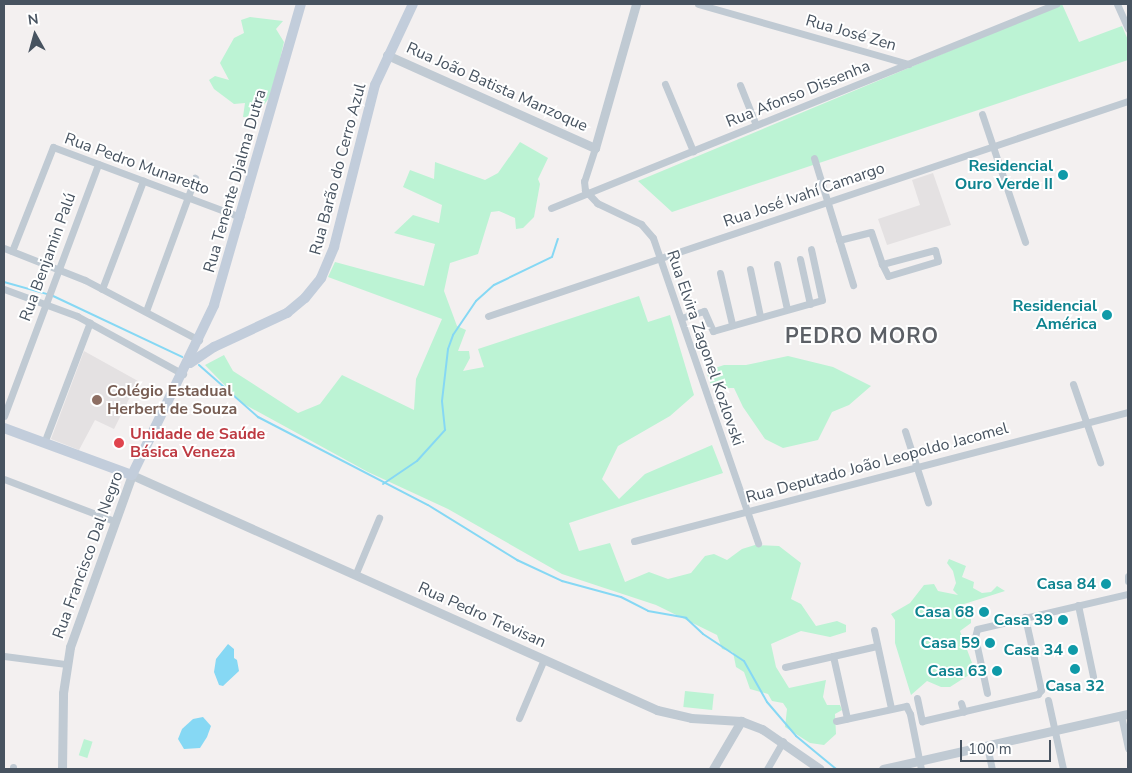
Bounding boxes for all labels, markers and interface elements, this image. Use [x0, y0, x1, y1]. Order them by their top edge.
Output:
north arrow [10, 10, 60, 60]
text: N [27, 10, 39, 30]
street label: Rua José Zen [803, 11, 899, 55]
street label: Rua João Batista Manzoque [403, 38, 591, 136]
street label: Rua Afonso Dissenha [723, 56, 873, 132]
street label: Rua Barão do Cerro Azul [306, 81, 370, 257]
street label: Rua Tenente Djalma Dutra [200, 87, 270, 275]
street label: Rua Pedro Munaretto [62, 129, 212, 199]
place label: Residencial Ouro Verde II [955, 156, 1053, 194]
street label: Rua José Ivahí Camargo [721, 158, 887, 232]
marker: Residencial Ouro Verde II [1057, 169, 1069, 181]
street label: Rua Benjamin Palú [16, 190, 80, 324]
street label: Rua Elvira Zagonel Kozlovski [662, 248, 748, 448]
place label: Residencial América [1013, 296, 1097, 334]
marker: Residencial América [1101, 309, 1113, 321]
district label: PEDRO MORO [784, 323, 940, 349]
place label: Colégio Estadual Herbert de Souza [107, 381, 237, 419]
marker: Colégio Estadual Herbert de Souza [91, 394, 103, 406]
street label: Rua Deputado João Leopoldo Jacomel [744, 419, 1010, 507]
place label: Unidade de Saúde Básica Veneza [130, 424, 265, 462]
marker: Unidade de Saúde Básica Veneza [112, 436, 126, 450]
street label: Rua Francisco Dal Negro [49, 469, 127, 641]
place label: Casa 84 [1037, 574, 1096, 594]
street label: Rua Pedro Trevisan [415, 578, 549, 652]
marker: Casa 84 [1100, 578, 1112, 590]
place label: Casa 68 [915, 602, 974, 622]
marker: Casa 68 [978, 606, 990, 618]
place label: Casa 39 [994, 610, 1053, 630]
marker: Casa 39 [1057, 614, 1069, 626]
place label: Casa 59 [921, 633, 980, 653]
marker: Casa 59 [984, 637, 996, 649]
place label: Casa 34 [1004, 640, 1063, 660]
marker: Casa 34 [1067, 644, 1079, 656]
place label: Casa 63 [928, 661, 987, 681]
marker: Casa 32 [1069, 663, 1081, 675]
marker: Casa 63 [991, 665, 1003, 677]
place label: Casa 32 [1045, 676, 1105, 696]
scale bar [962, 730, 1053, 762]
text: 100 m [968, 739, 1012, 759]

